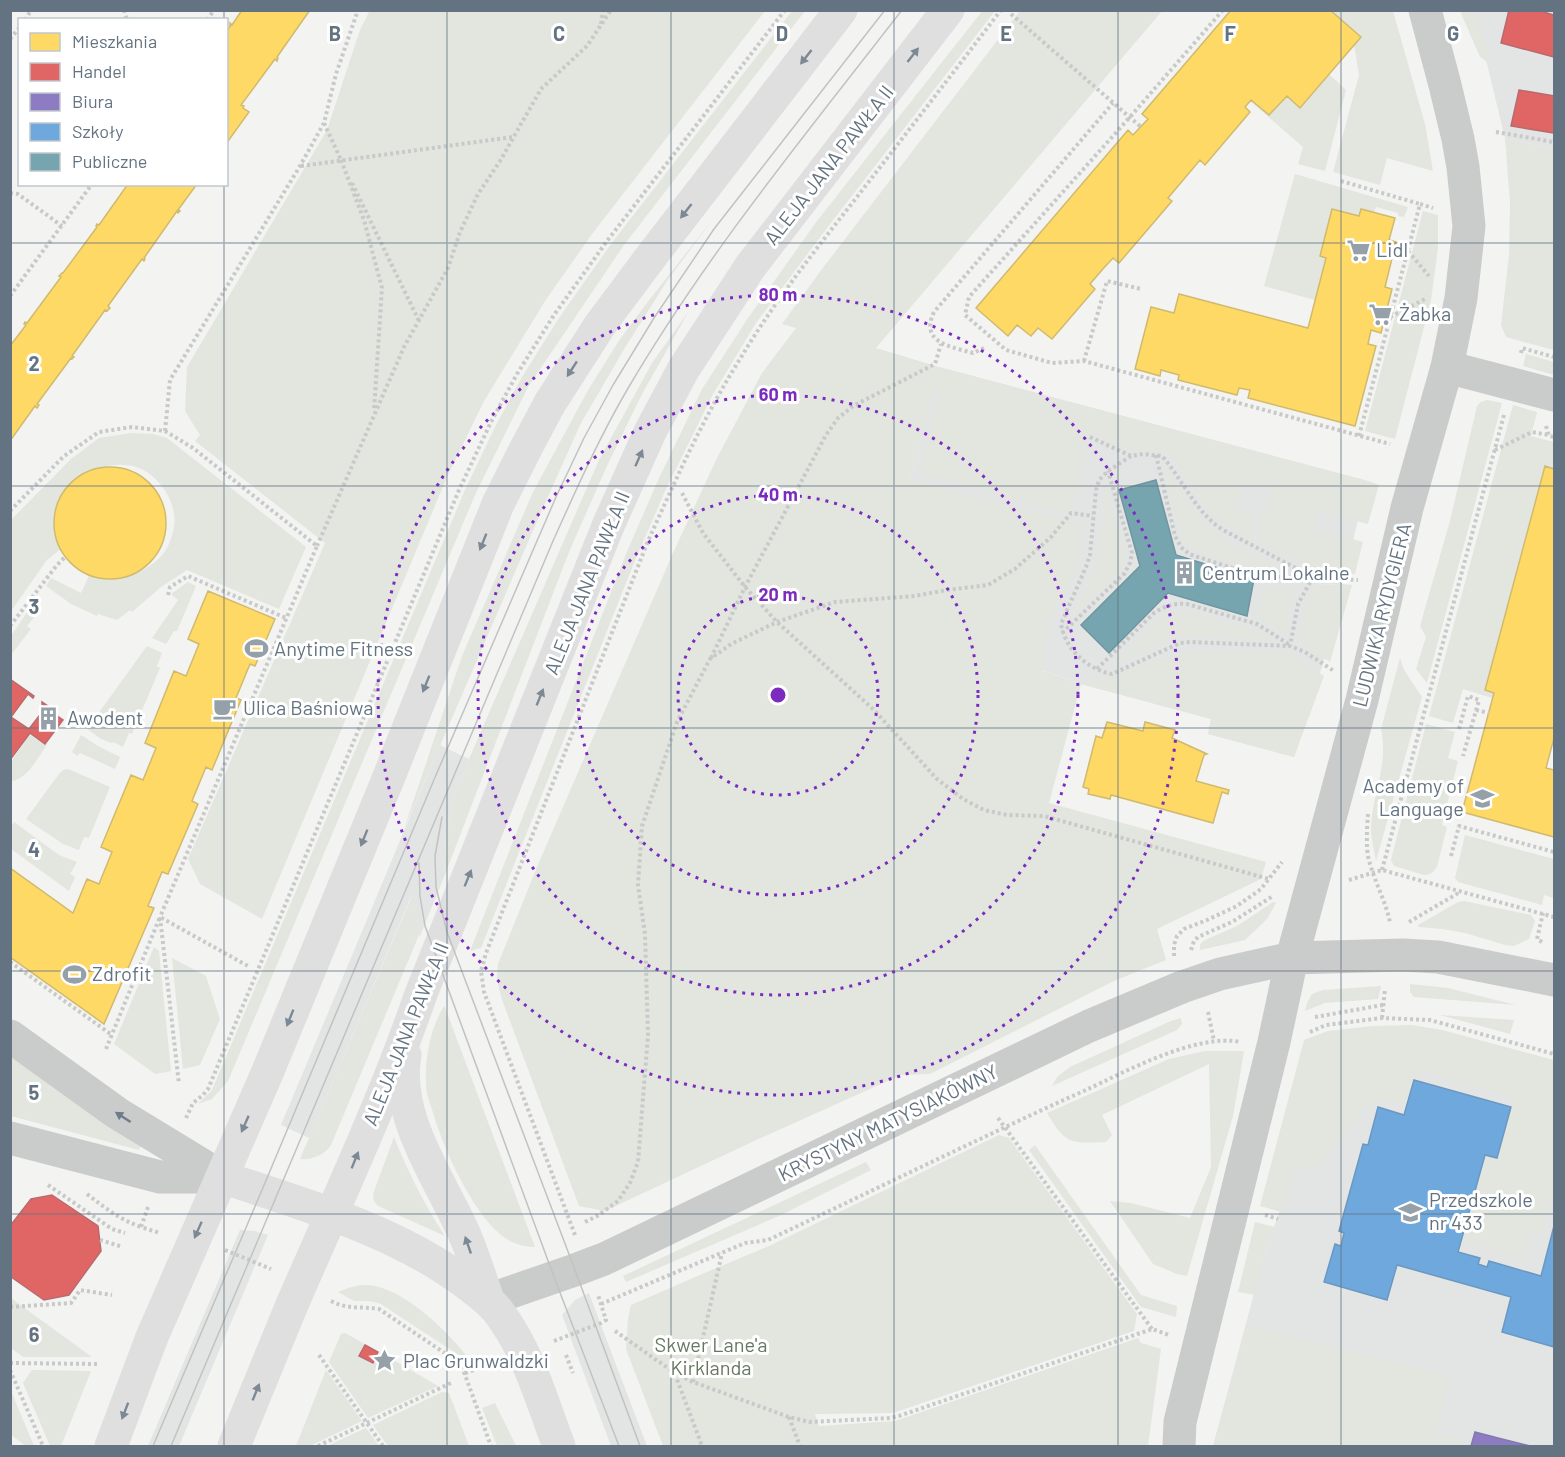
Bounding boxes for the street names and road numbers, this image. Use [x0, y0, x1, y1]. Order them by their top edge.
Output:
street label: ALEJA JANA PAWŁA II [758, 80, 898, 249]
street label: ALEJA JANA PAWŁA II [538, 487, 634, 678]
street label: LUDWIKA RYDYGIERA [1347, 520, 1415, 709]
street label: ALEJA JANA PAWŁA II [357, 938, 453, 1129]
street label: KRYSTYNY MATYSIAKÓWNY [774, 1059, 1001, 1186]

